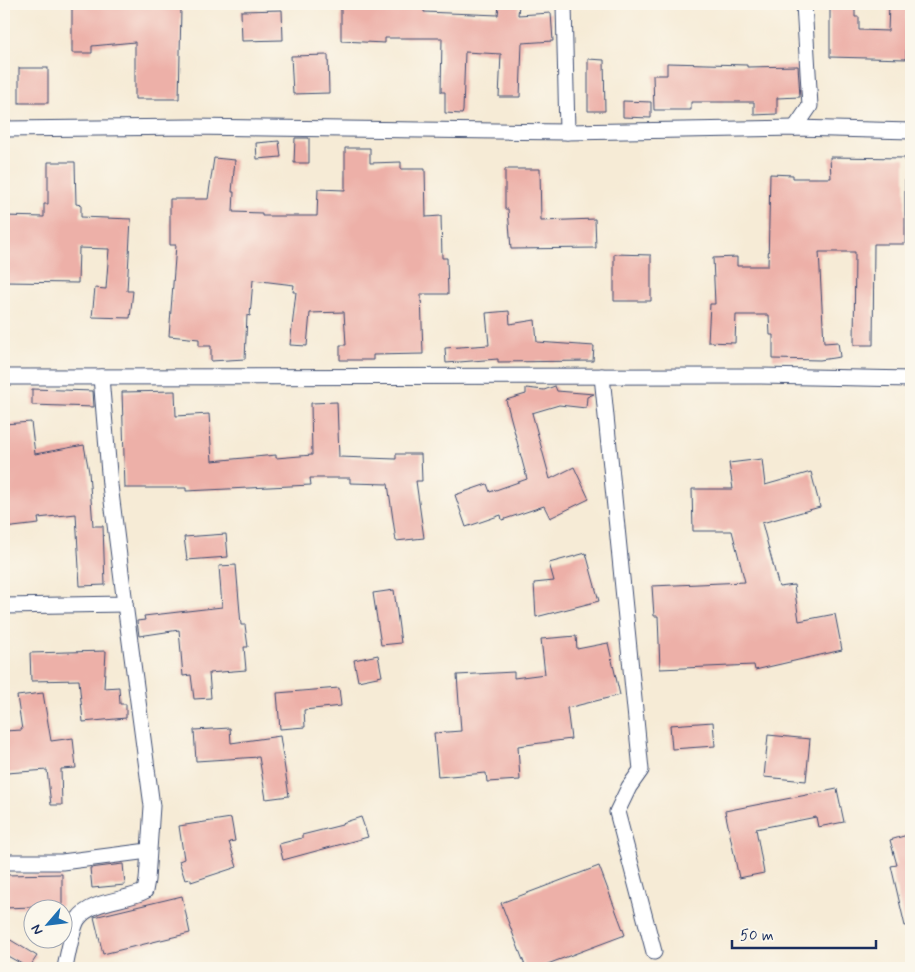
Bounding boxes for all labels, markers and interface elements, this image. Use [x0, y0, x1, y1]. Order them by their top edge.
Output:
north arrow [22, 900, 72, 950]
scale bar [732, 917, 876, 949]
text: N [27, 921, 48, 938]
text: 50 m [740, 926, 774, 946]

